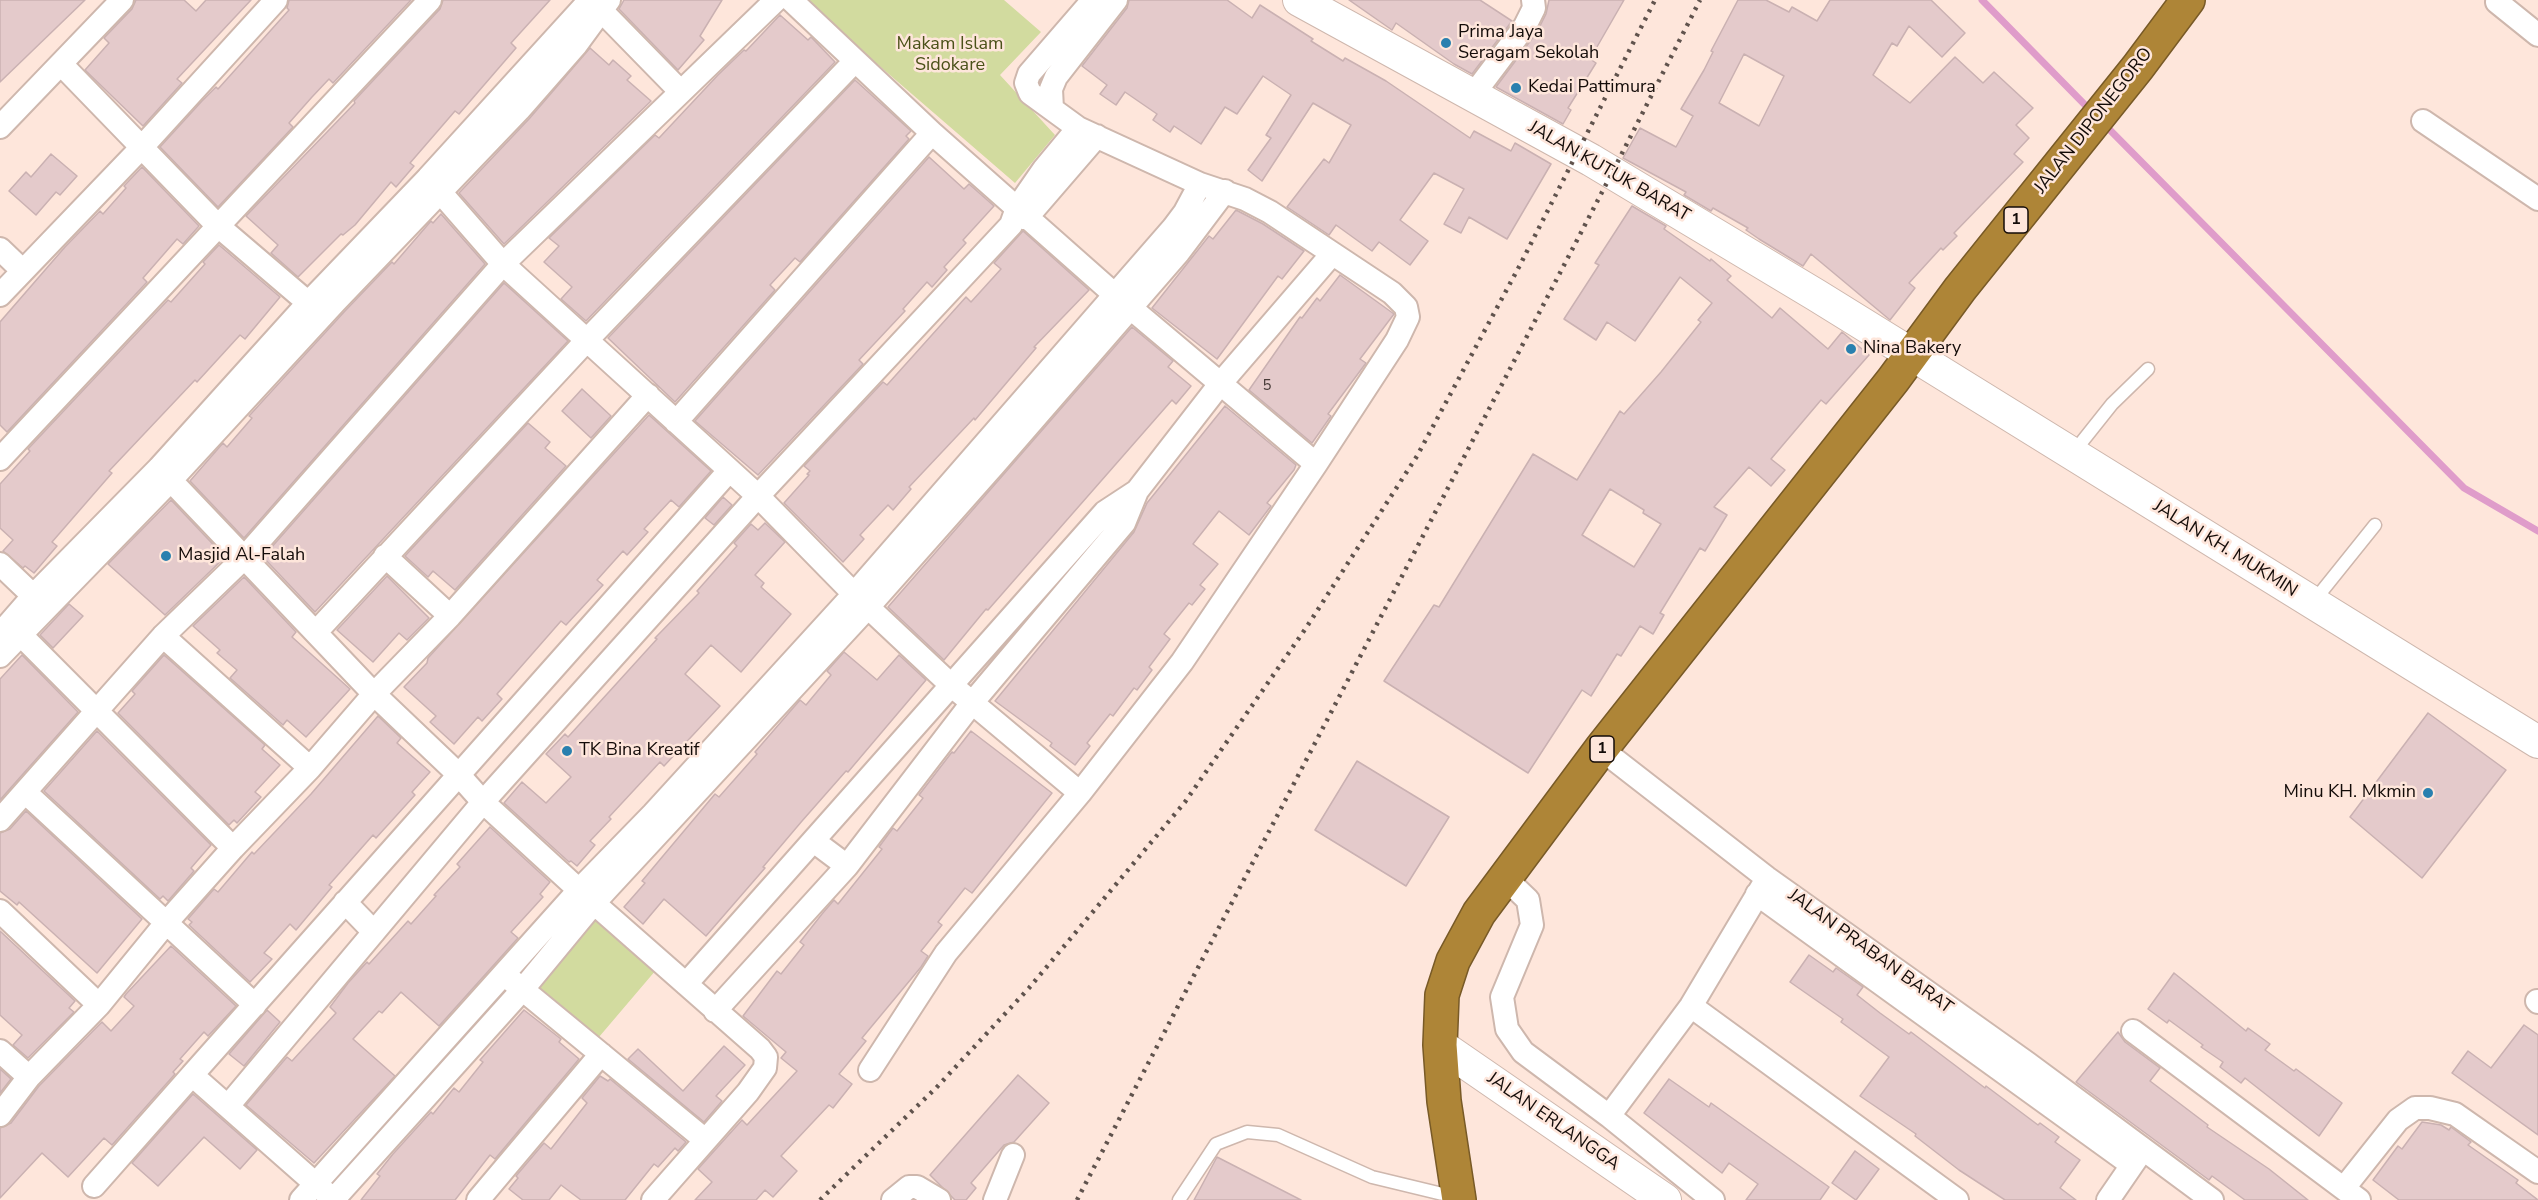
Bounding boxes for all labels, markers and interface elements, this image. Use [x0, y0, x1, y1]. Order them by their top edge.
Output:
place label: Prima Jaya Seragam Sekolah [1458, 22, 1599, 64]
park label: Makam Islam Sidokare [897, 34, 1003, 76]
marker: Prima Jaya Seragam Sekolah [1439, 36, 1453, 50]
street label: JALAN DIPONEGORO [2030, 44, 2158, 198]
place label: Kedai Pattimura [1528, 77, 1656, 99]
marker: Kedai Pattimura [1509, 81, 1523, 95]
street label: JALAN KUTUK BARAT [1524, 117, 1694, 227]
road number: 1 [2004, 207, 2028, 233]
place label: Nina Bakery [1863, 338, 1961, 360]
marker: Nina Bakery [1844, 342, 1858, 356]
house number: 5 [1263, 377, 1271, 395]
street label: JALAN KH. MUKMIN [2149, 496, 2301, 602]
place label: Masjid Al-Falah [178, 545, 305, 567]
marker: Masjid Al-Falah [159, 549, 173, 563]
road number: 1 [1590, 736, 1614, 762]
place label: TK Bina Kreatif [579, 740, 700, 762]
marker: TK Bina Kreatif [560, 744, 574, 758]
place label: Minu KH. Mkmin [2284, 782, 2416, 804]
marker: Minu KH. Mkmin [2421, 786, 2435, 800]
street label: JALAN PRABAN BARAT [1783, 885, 1957, 1019]
street label: JALAN ERLANGGA [1482, 1068, 1624, 1176]

